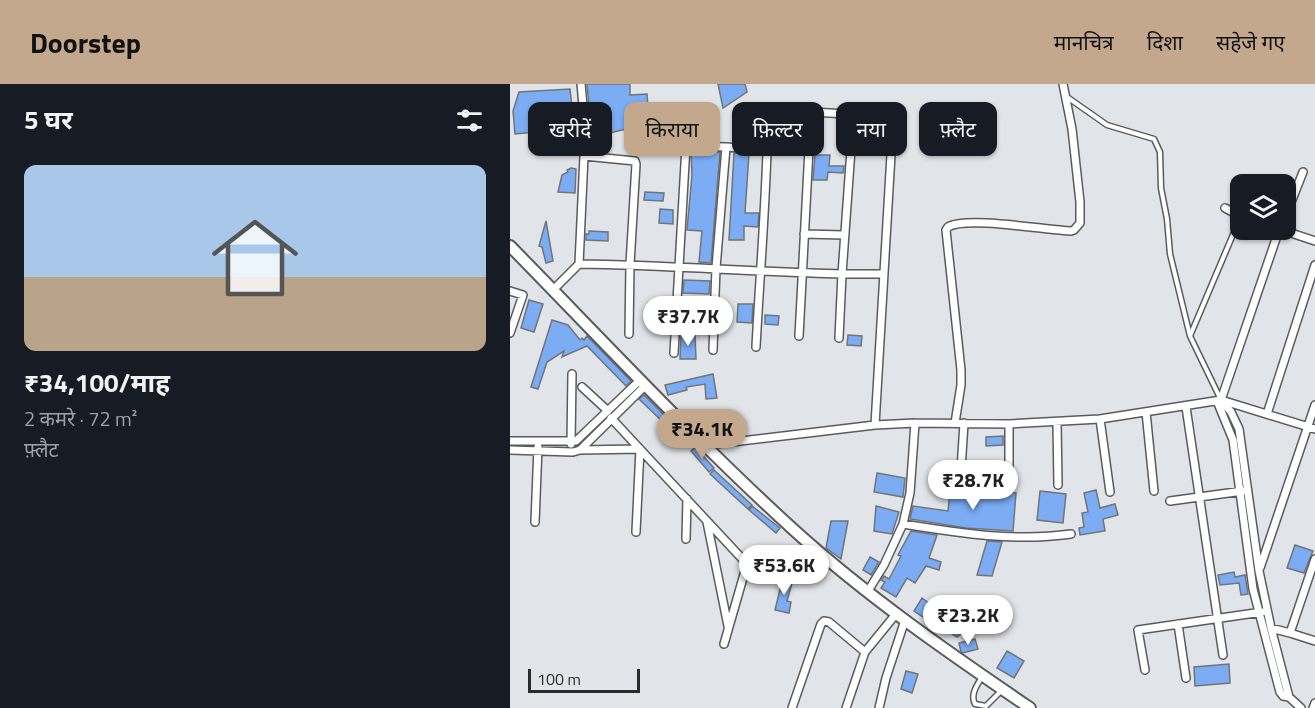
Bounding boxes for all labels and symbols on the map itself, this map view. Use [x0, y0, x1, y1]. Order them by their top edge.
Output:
pin: ₹37.7K [639, 296, 737, 347]
pin: ₹34.1K [653, 409, 751, 460]
pin: ₹28.7K [924, 460, 1022, 511]
pin: ₹53.6K [735, 545, 833, 596]
pin: ₹23.2K [919, 595, 1017, 646]
scale bar [528, 666, 640, 694]

